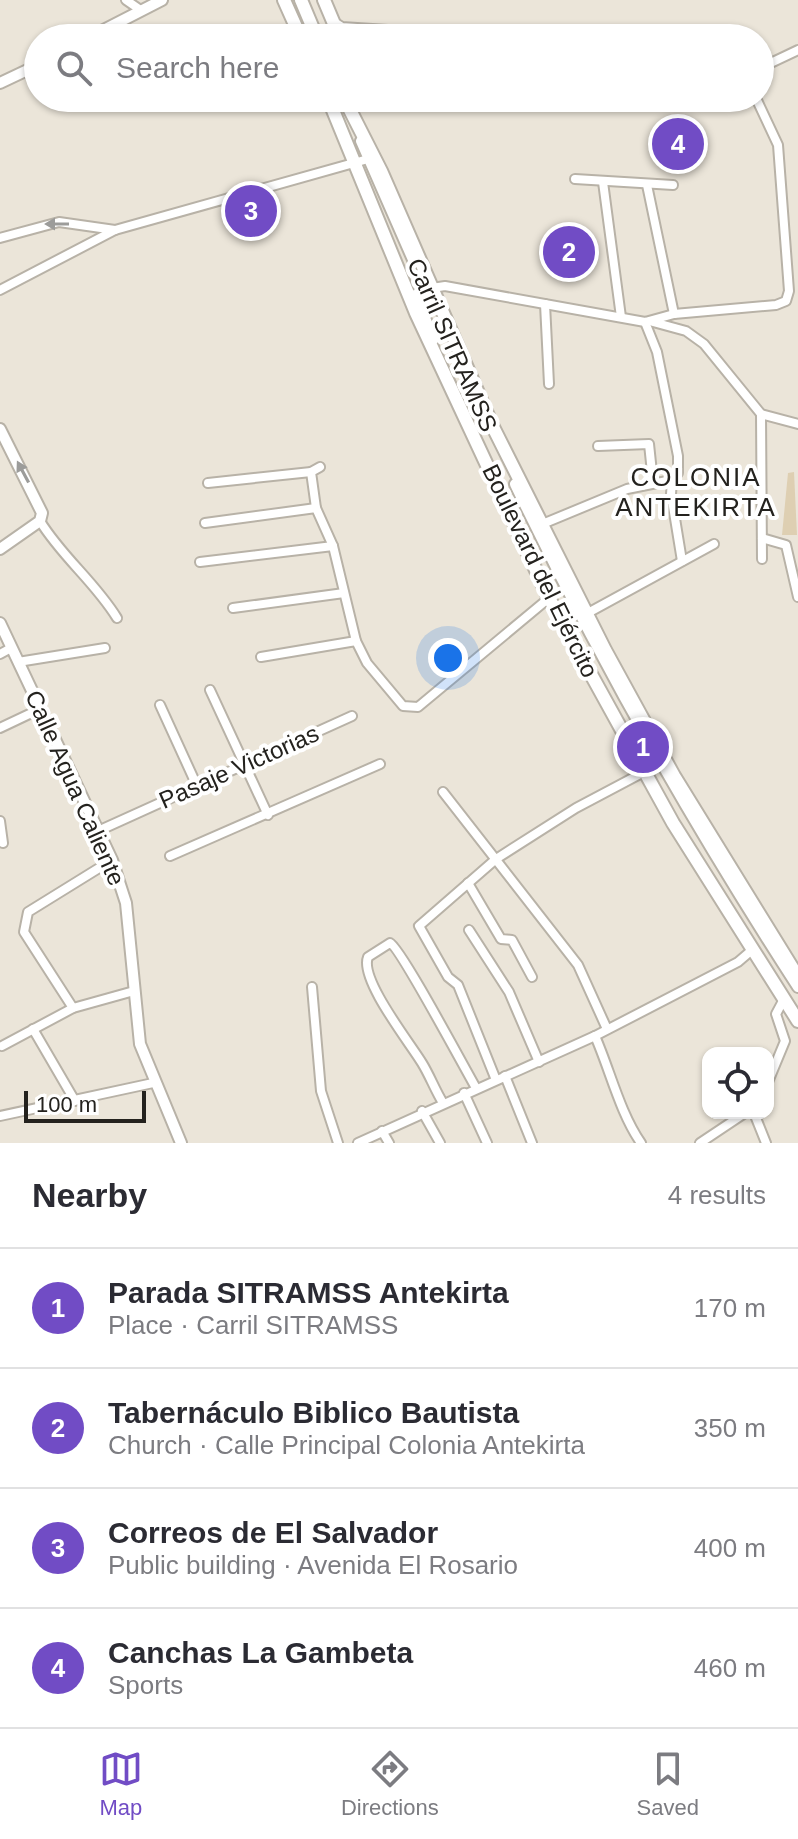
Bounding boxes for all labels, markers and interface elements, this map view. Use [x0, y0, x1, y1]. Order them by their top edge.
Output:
search box [24, 24, 774, 112]
icon: search [52, 46, 96, 90]
text: Search here [116, 51, 279, 84]
pin: 4 [652, 114, 704, 174]
pin: 3 [225, 181, 277, 241]
one-way arrow [44, 218, 69, 230]
pin: 2 [543, 222, 595, 282]
street label: Carril SITRAMSS [402, 254, 503, 436]
street label: Boulevard del Ejército [477, 460, 604, 682]
one-way arrow [16, 461, 29, 484]
district label: COLONIA ANTEKIRTA [615, 462, 777, 522]
your location [428, 638, 468, 678]
street label: Calle Agua Caliente [20, 686, 131, 890]
pin: 1 [617, 717, 669, 777]
street label: Pasaje Victorias [155, 719, 323, 814]
map controls [702, 1047, 774, 1119]
button: locate [702, 1047, 774, 1119]
scale bar [24, 1087, 146, 1123]
text: 100 m [36, 1092, 97, 1117]
text: Nearby [32, 1176, 147, 1214]
text: 4 results [668, 1180, 766, 1210]
text: Parada SITRAMSS Antekirta [108, 1276, 509, 1309]
text: 1 [51, 1293, 65, 1323]
text: 170 m [694, 1293, 766, 1323]
text: Place · Carril SITRAMSS [108, 1310, 398, 1340]
text: Tabernáculo Biblico Bautista [108, 1396, 519, 1429]
text: 2 [51, 1413, 65, 1443]
text: 350 m [694, 1413, 766, 1443]
text: Church · Calle Principal Colonia Antekirta [108, 1430, 585, 1460]
text: Correos de El Salvador [108, 1516, 438, 1549]
text: 3 [51, 1533, 65, 1563]
text: 400 m [694, 1533, 766, 1563]
text: Public building · Avenida El Rosario [108, 1550, 518, 1580]
text: Canchas La Gambeta [108, 1636, 413, 1669]
text: 4 [51, 1653, 65, 1683]
text: 460 m [694, 1653, 766, 1683]
text: Sports [108, 1670, 183, 1700]
tab: Map [99, 1747, 143, 1821]
tab: Directions [341, 1747, 439, 1821]
tab: Saved [637, 1747, 699, 1821]

